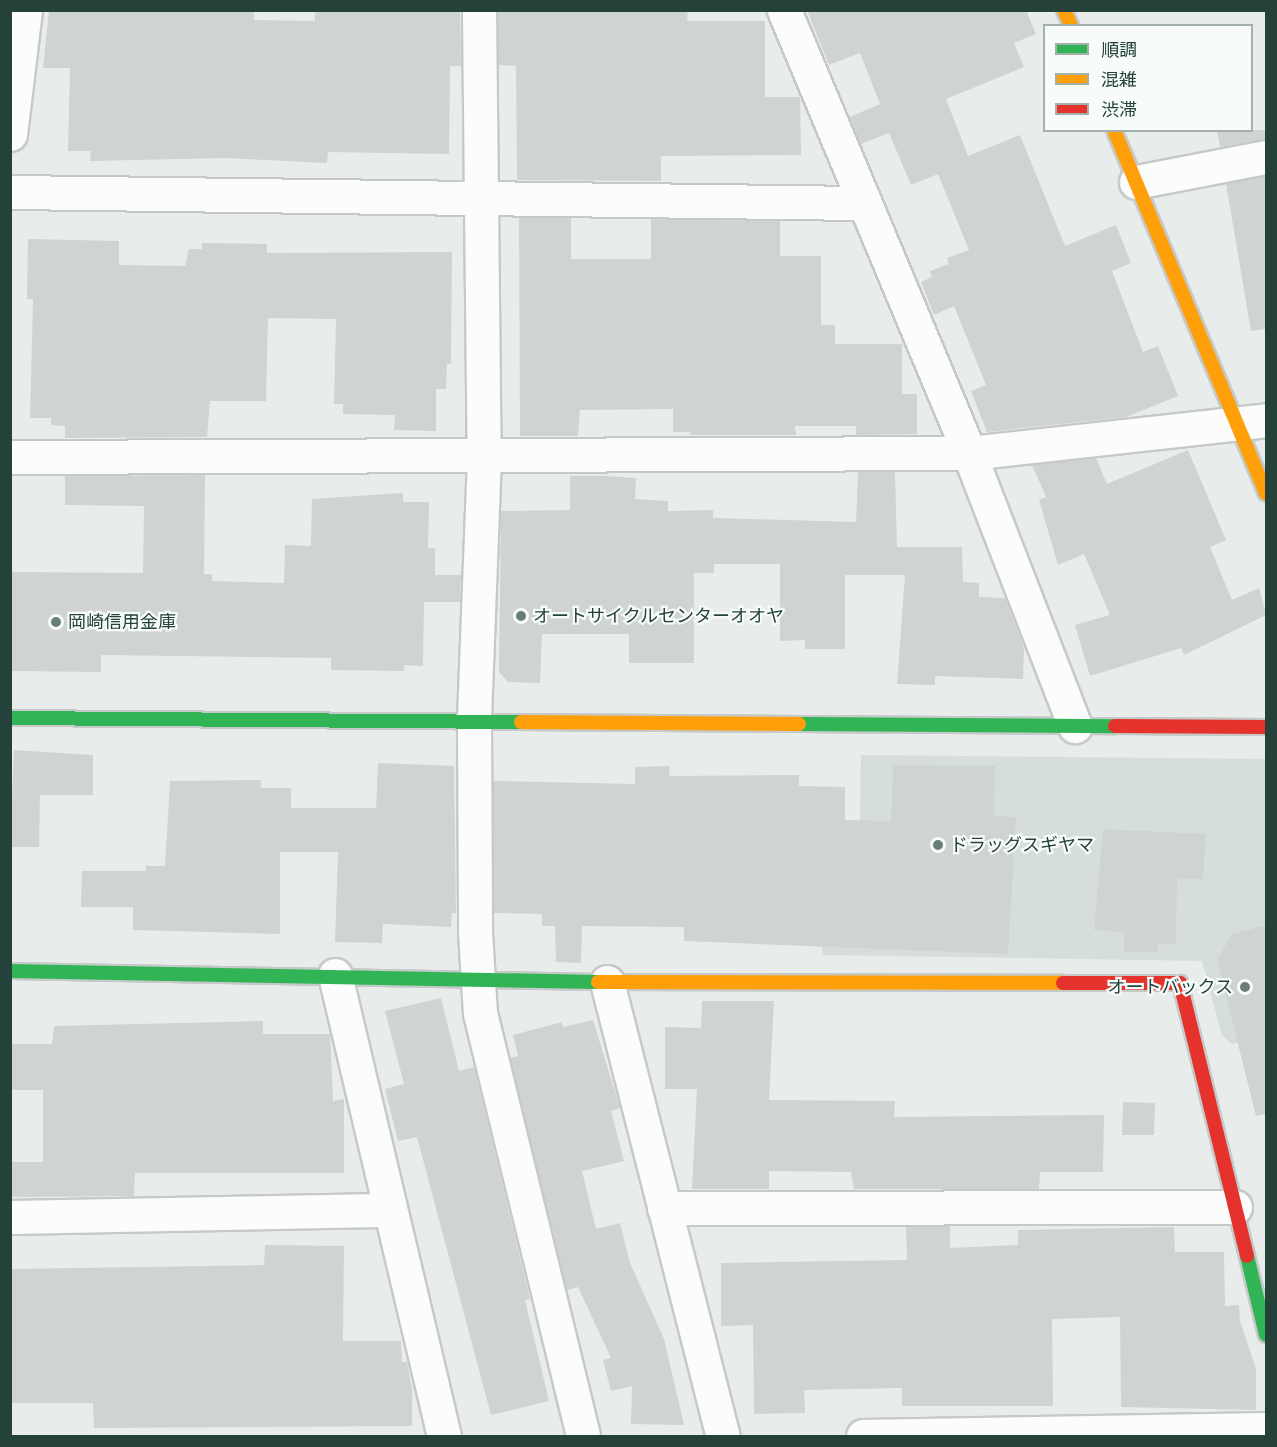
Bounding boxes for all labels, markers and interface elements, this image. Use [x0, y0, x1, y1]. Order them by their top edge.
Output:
legend [1043, 24, 1253, 132]
text: 順調 [1101, 37, 1137, 62]
text: 混雑 [1101, 67, 1137, 92]
text: 渋滞 [1101, 97, 1137, 122]
place label: オートサイクルセンターオオヤ [533, 605, 785, 627]
marker: オートサイクルセンターオオヤ [514, 609, 528, 623]
place label: 岡崎信用金庫 [68, 611, 176, 633]
marker: 岡崎信用金庫 [49, 615, 63, 629]
place label: ドラッグスギヤマ [950, 834, 1094, 856]
marker: ドラッグスギヤマ [931, 838, 945, 852]
place label: オートバックス [1107, 976, 1233, 998]
marker: オートバックス [1238, 980, 1252, 994]

